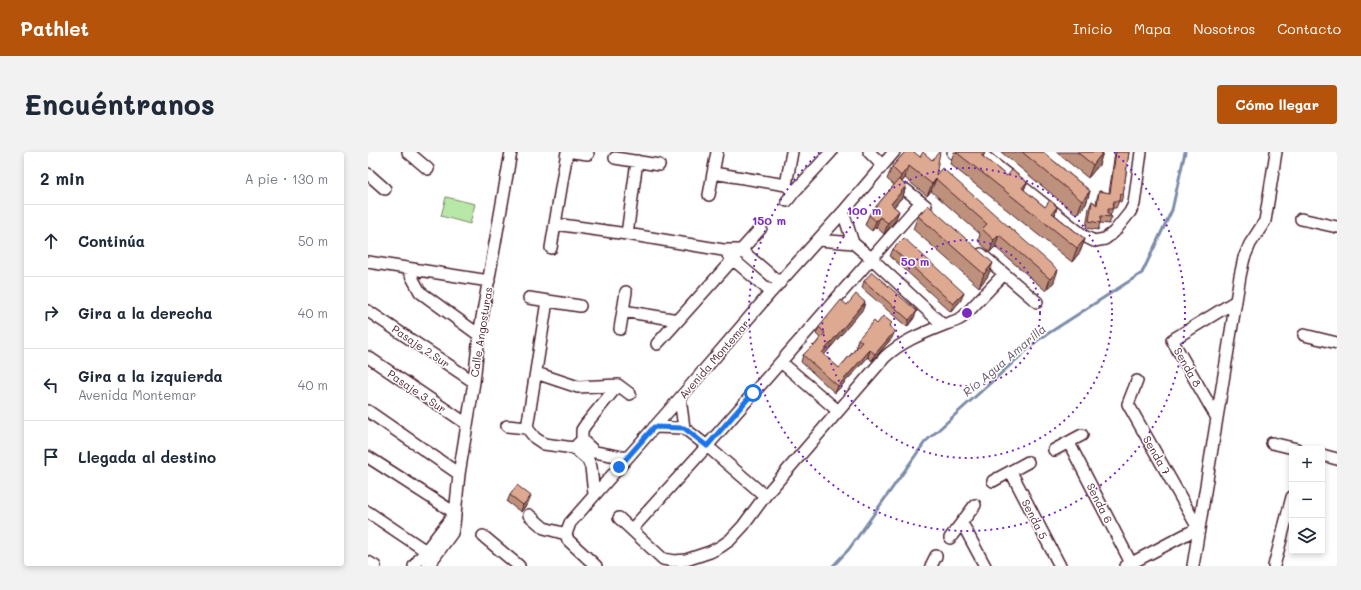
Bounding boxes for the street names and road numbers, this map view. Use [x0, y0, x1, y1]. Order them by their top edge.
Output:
street label: Calle Angosturas [466, 286, 496, 378]
street label: Avenida Montemar [675, 316, 753, 402]
street label: Pasaje 2 Sur [389, 321, 453, 371]
street label: Senda 8 [1171, 345, 1205, 390]
street label: Pasaje 3 Sur [385, 366, 449, 416]
street label: Senda 7 [1140, 433, 1174, 477]
street label: Senda 6 [1084, 480, 1116, 526]
street label: Senda 5 [1019, 497, 1051, 541]

